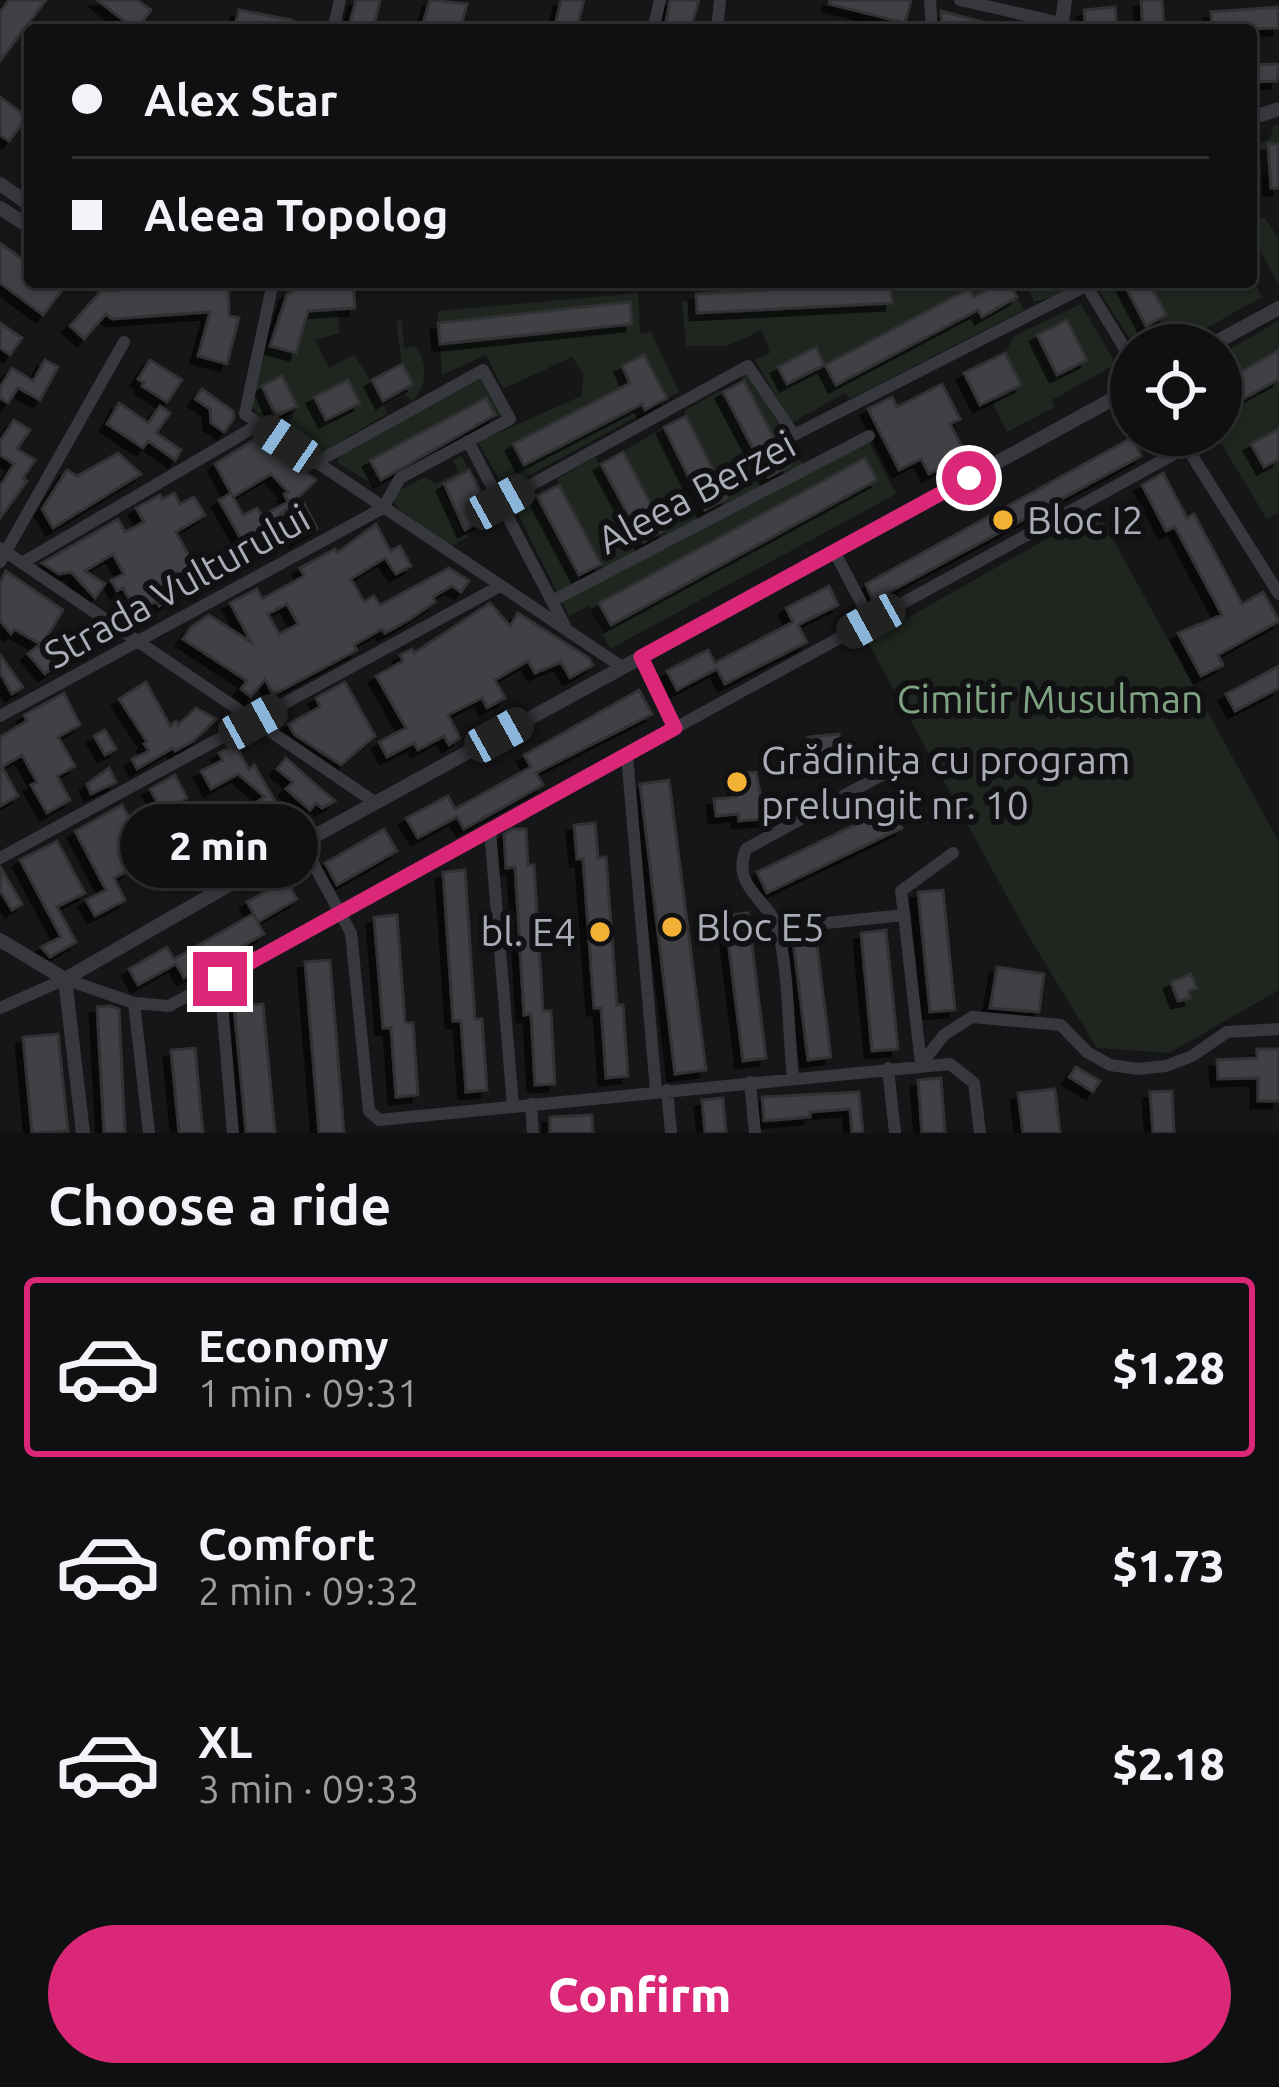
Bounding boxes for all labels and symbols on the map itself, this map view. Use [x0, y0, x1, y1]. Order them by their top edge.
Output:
car [247, 409, 327, 479]
street label: Aleea Berzei [590, 422, 802, 562]
route start [942, 451, 996, 505]
car [460, 469, 540, 535]
street label: Strada Vulturului [37, 495, 316, 676]
place label: Bloc I2 [1027, 498, 1144, 541]
marker: Bloc I2 [990, 507, 1016, 533]
car [831, 588, 911, 654]
park label: Cimitir Musulman [897, 677, 1203, 720]
car [213, 689, 293, 755]
car [459, 702, 539, 768]
place label: Grădinița cu program prelungit nr. 10 [761, 738, 1131, 826]
marker: Grădinița cu program prelungit nr. 10 [724, 769, 750, 795]
callout: 2 min [121, 805, 319, 889]
place label: Bloc E5 [696, 905, 825, 948]
place label: bl. E4 [480, 910, 576, 953]
marker: Bloc E5 [659, 914, 685, 940]
marker: bl. E4 [587, 919, 613, 945]
route end [193, 952, 247, 1006]

